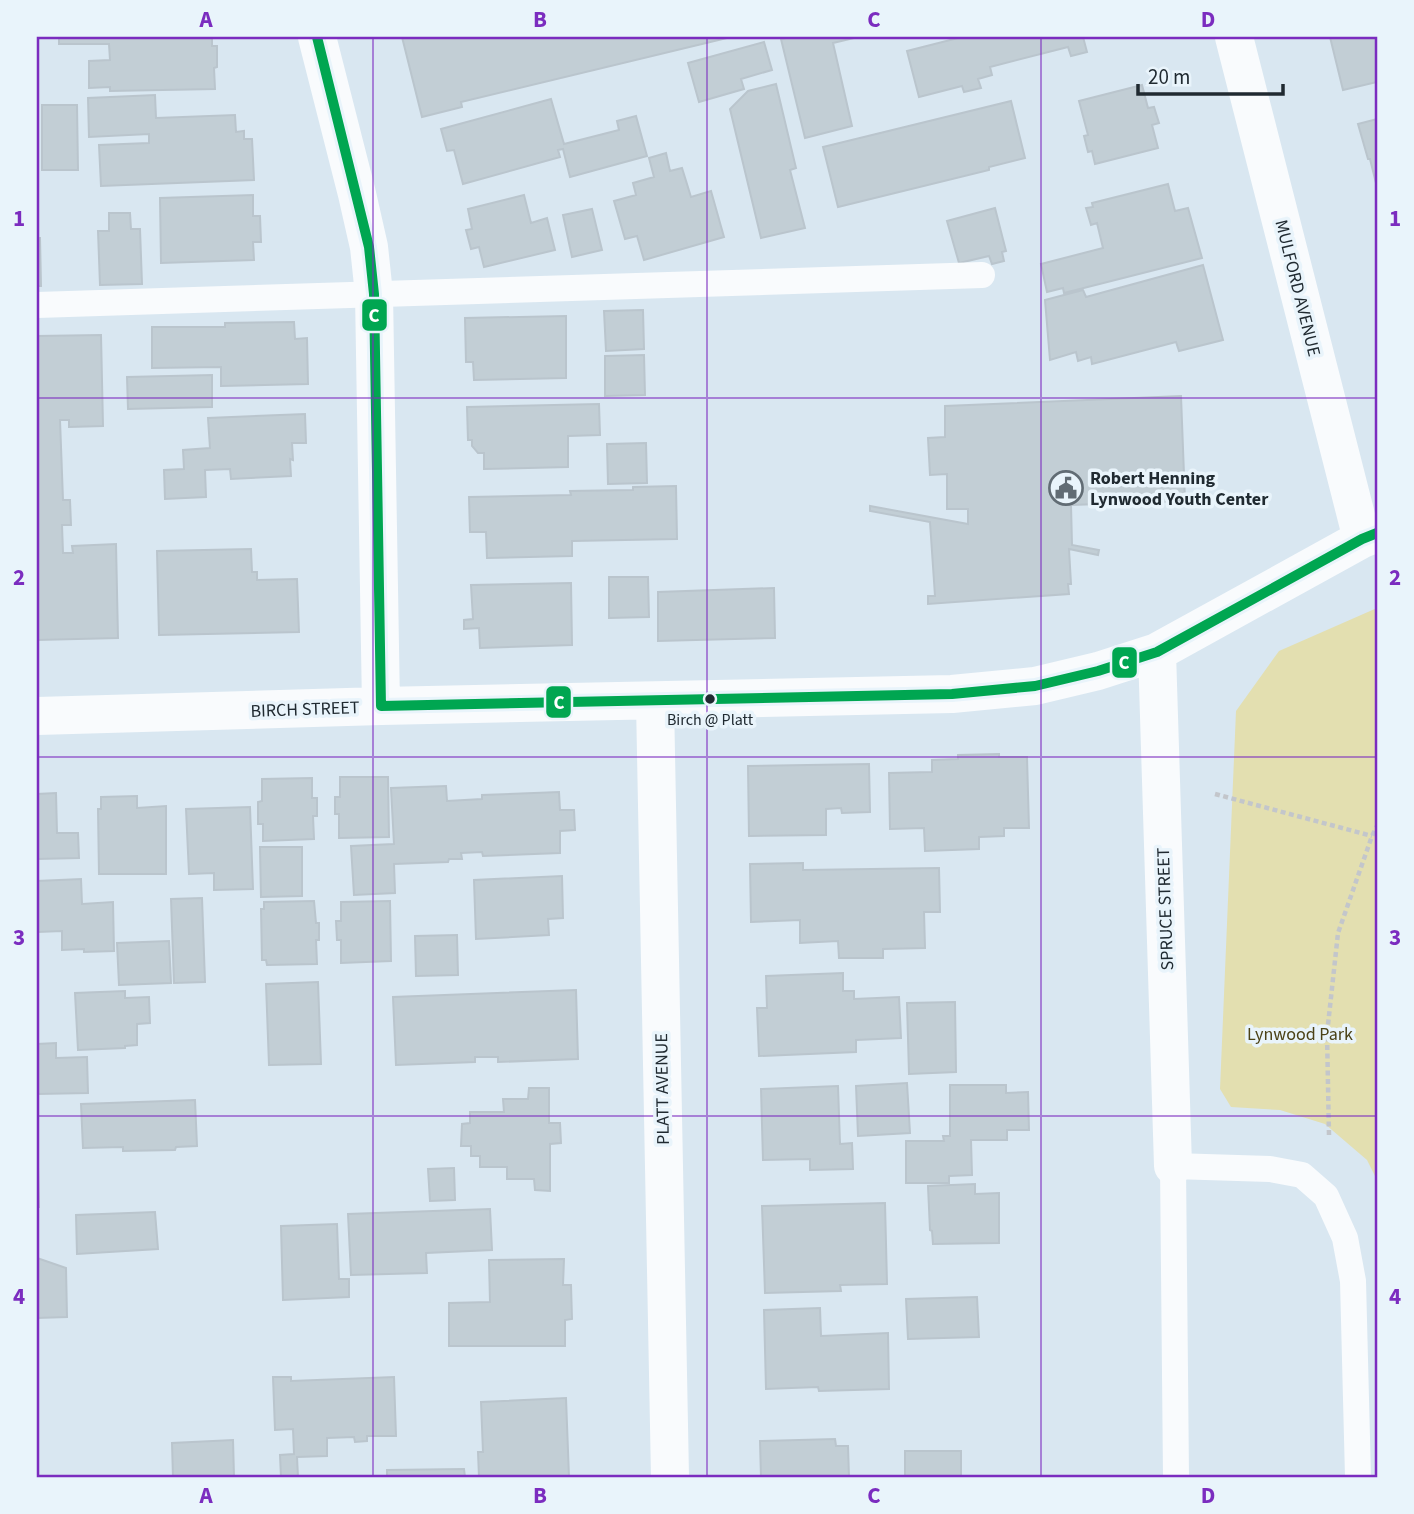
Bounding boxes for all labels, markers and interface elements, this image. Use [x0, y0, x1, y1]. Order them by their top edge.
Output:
text: A [198, 3, 213, 36]
text: B [533, 3, 547, 36]
text: C [867, 3, 881, 36]
text: D [1201, 3, 1215, 36]
scale bar [1138, 52, 1283, 96]
text: 20 m [1148, 62, 1190, 92]
text: 1 [13, 202, 25, 235]
text: 1 [1389, 202, 1401, 235]
street label: MULFORD AVENUE [1268, 217, 1327, 359]
line badge: C [361, 298, 388, 332]
text: C [368, 303, 380, 330]
place label: Robert Henning Lynwood Youth Center [1090, 466, 1269, 512]
public building icon: Robert Henning Lynwood Youth Center [1047, 469, 1085, 507]
text: 2 [13, 561, 25, 594]
text: 2 [1389, 561, 1401, 594]
line badge: C [1111, 646, 1138, 679]
text: C [1118, 650, 1130, 677]
line badge: C [545, 685, 572, 719]
text: C [553, 690, 565, 717]
marker: Birch @ Platt [703, 692, 717, 706]
street label: BIRCH STREET [250, 695, 360, 724]
place label: Birch @ Platt [667, 709, 754, 731]
street label: SPRUCE STREET [1151, 847, 1180, 971]
text: 3 [13, 921, 25, 954]
text: 3 [1389, 921, 1401, 954]
park label: Lynwood Park [1247, 1022, 1353, 1047]
street label: PLATT AVENUE [649, 1033, 676, 1145]
text: 4 [13, 1280, 25, 1313]
text: 4 [1389, 1280, 1401, 1313]
text: A [198, 1479, 213, 1512]
text: B [533, 1479, 547, 1512]
text: C [867, 1479, 881, 1512]
text: D [1201, 1479, 1215, 1512]

